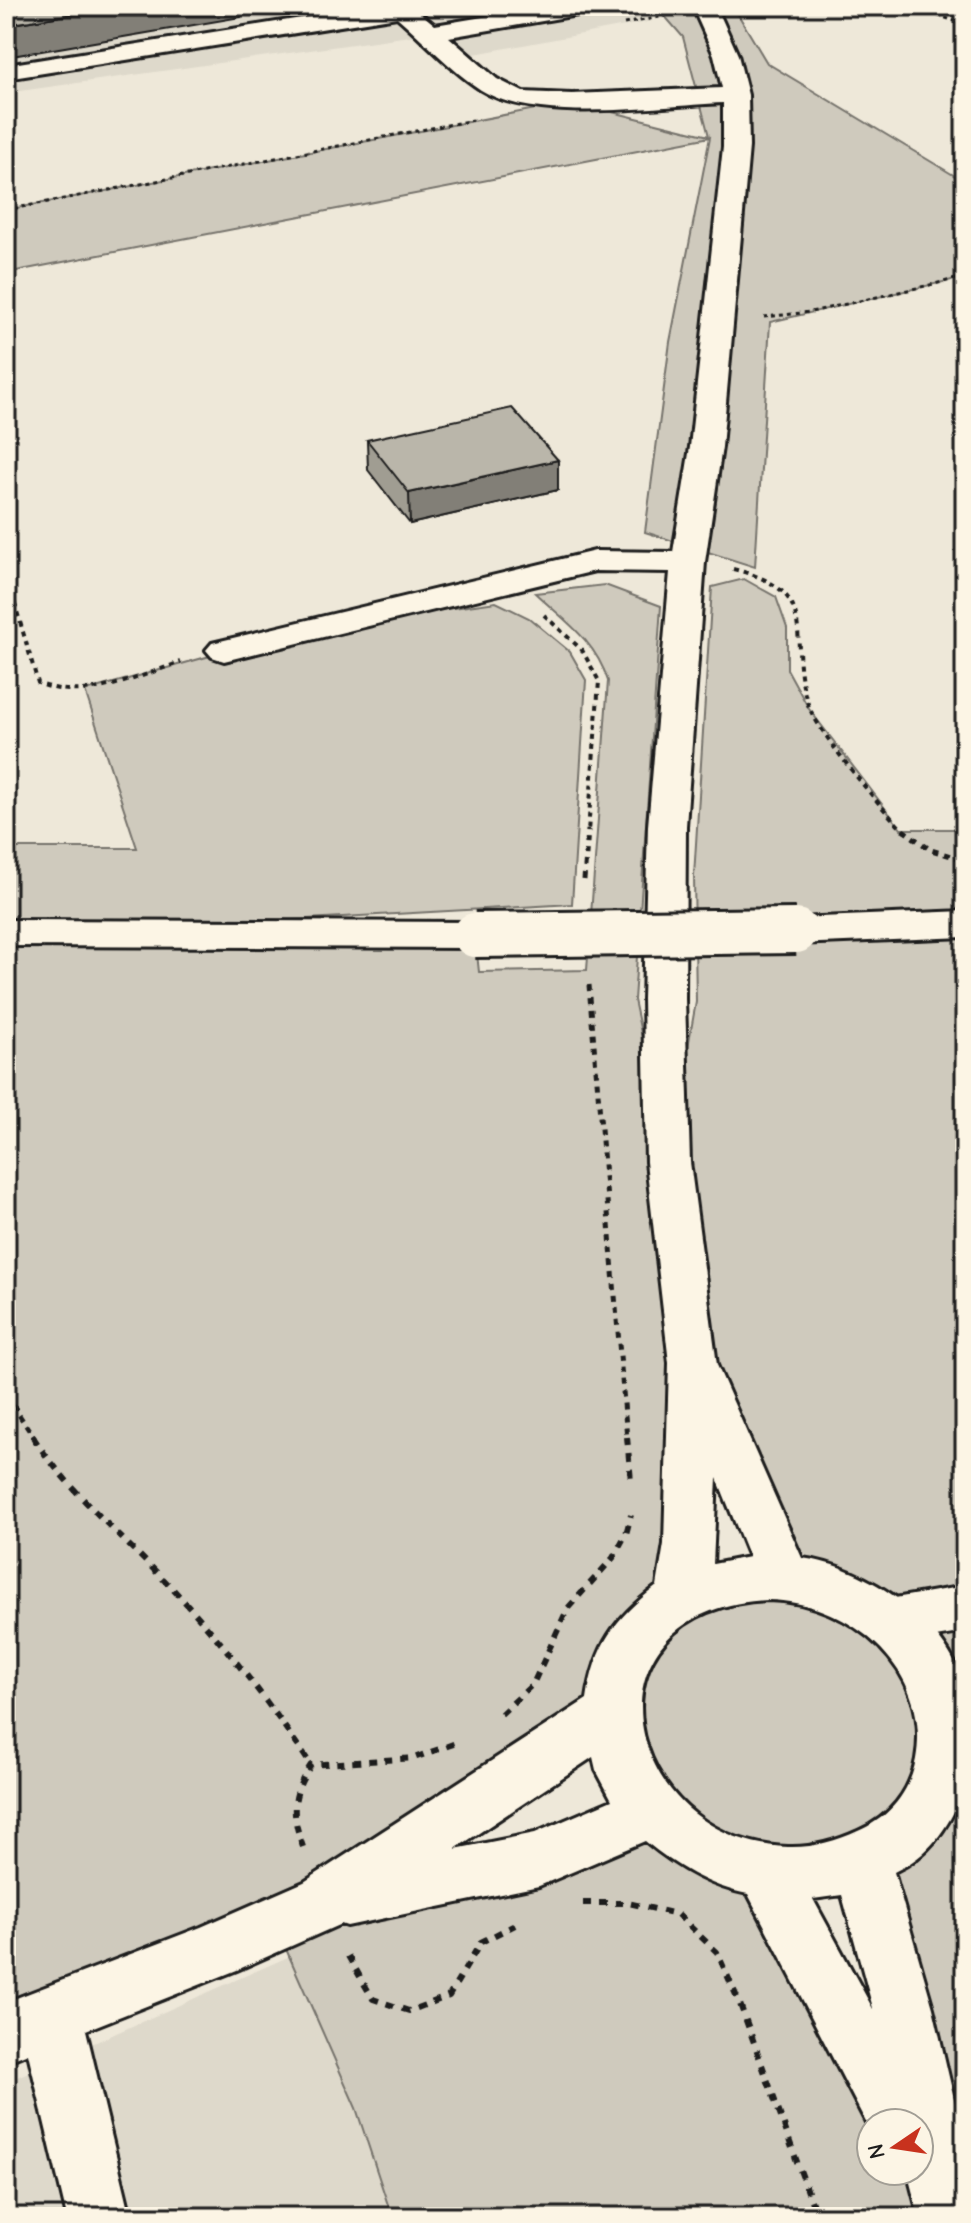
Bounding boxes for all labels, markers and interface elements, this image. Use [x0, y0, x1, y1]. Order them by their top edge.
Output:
north arrow [855, 2107, 935, 2187]
text: N [862, 2141, 891, 2161]

